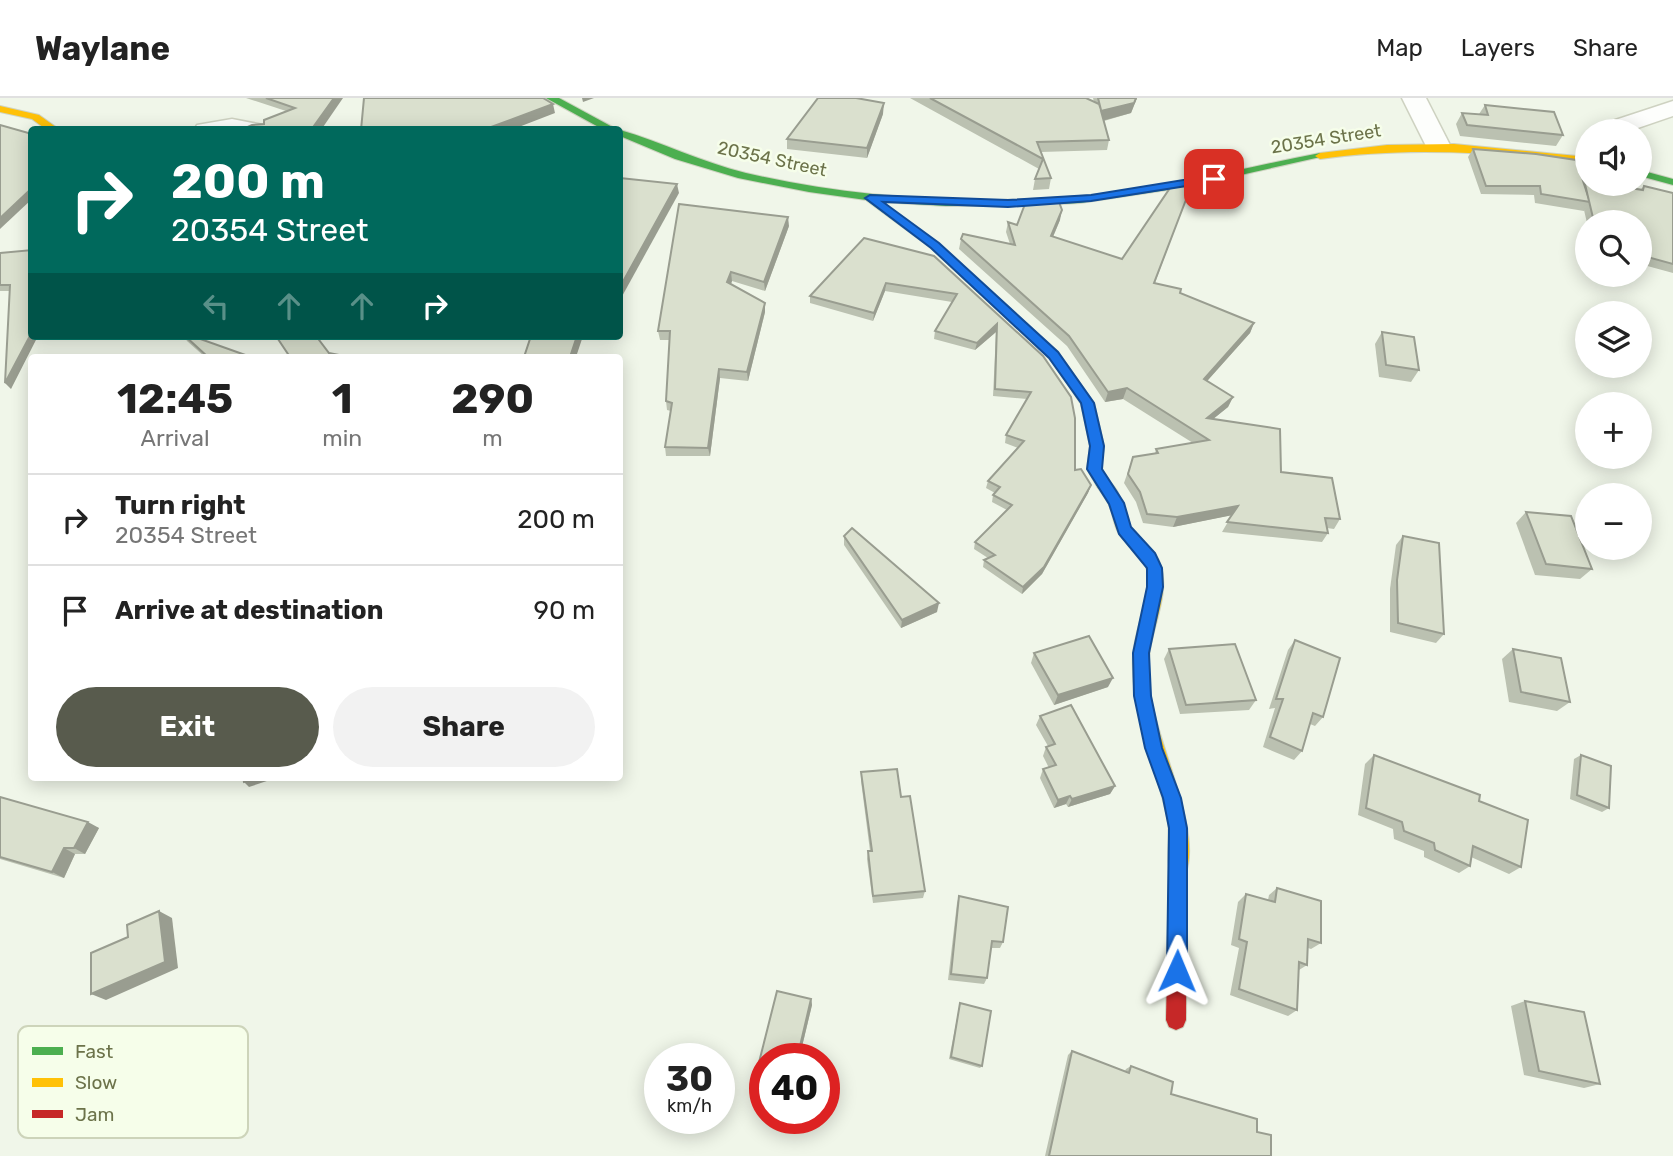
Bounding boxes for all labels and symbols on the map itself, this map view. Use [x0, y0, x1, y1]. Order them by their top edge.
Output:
street label: 20354 Street [1269, 119, 1383, 159]
street label: 20354 Street [715, 137, 829, 181]
pin [1184, 149, 1244, 209]
position arrow [1140, 934, 1214, 1008]
legend [18, 1026, 248, 1138]
text: Fast [75, 1040, 114, 1063]
speed limit sign: 40 [749, 1043, 840, 1134]
text: Slow [75, 1071, 117, 1094]
text: Jam [75, 1103, 114, 1126]

